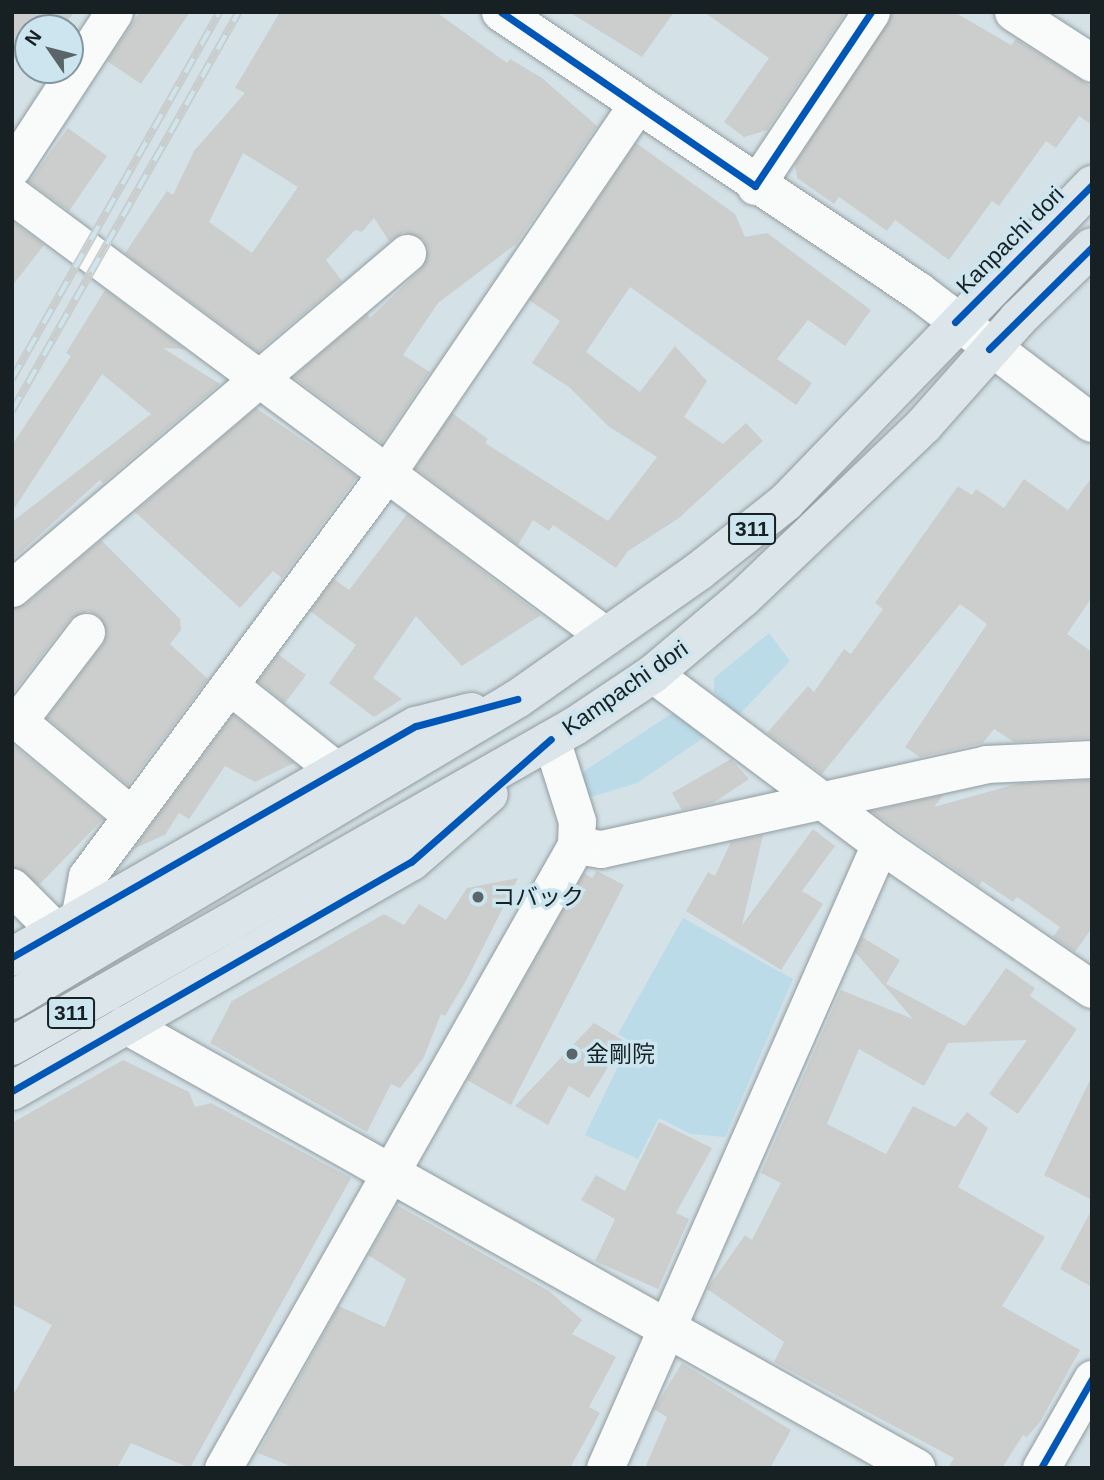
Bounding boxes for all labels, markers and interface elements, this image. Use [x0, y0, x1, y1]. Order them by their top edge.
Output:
north arrow [14, 14, 84, 84]
text: N [20, 26, 46, 49]
street label: Kanpachi dori [951, 181, 1069, 299]
road number: 311 [728, 512, 776, 546]
street label: Kampachi dori [557, 635, 693, 741]
place label: コバック [492, 883, 584, 911]
marker: コバック [470, 889, 486, 905]
road number: 311 [46, 996, 96, 1030]
place label: 金剛院 [586, 1040, 655, 1068]
marker: 金剛院 [564, 1046, 580, 1062]

